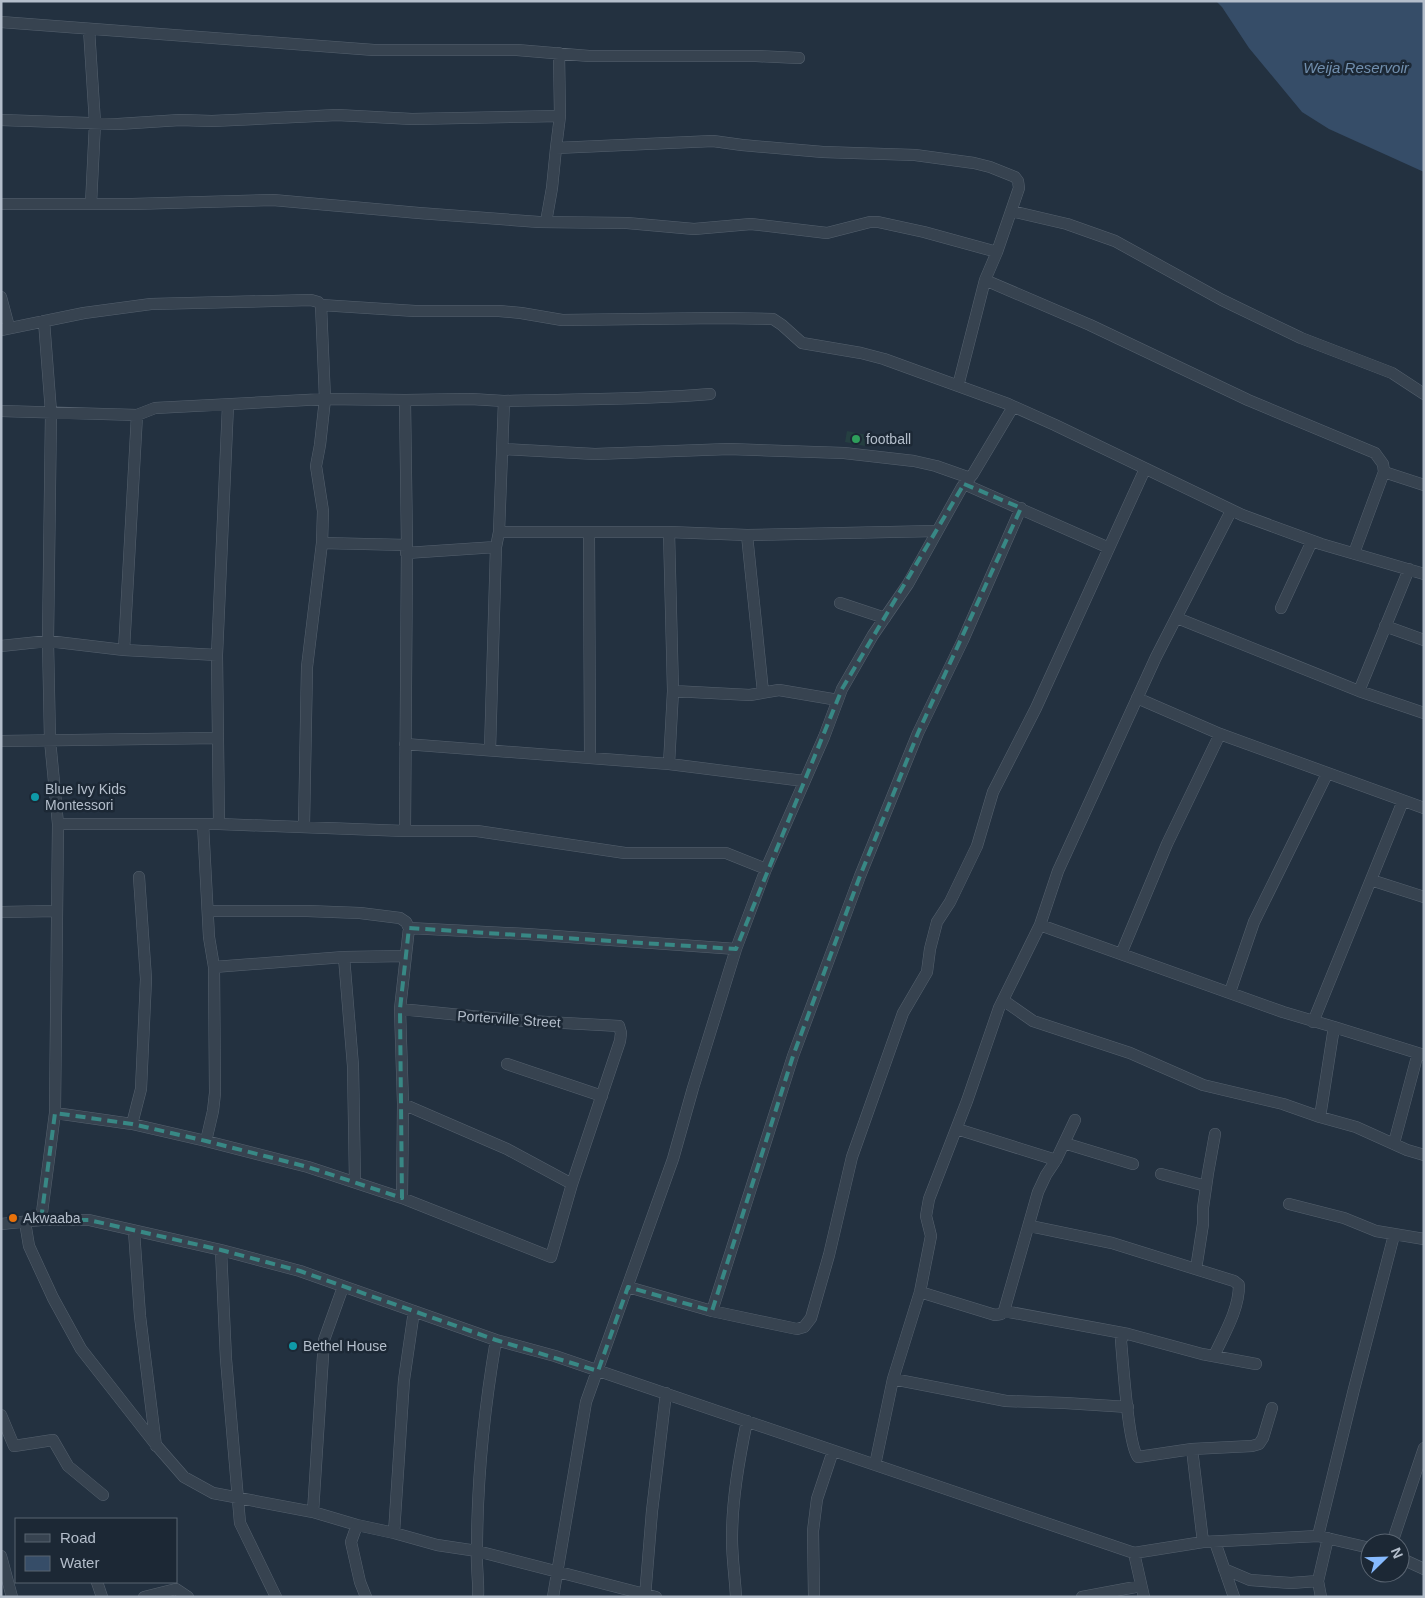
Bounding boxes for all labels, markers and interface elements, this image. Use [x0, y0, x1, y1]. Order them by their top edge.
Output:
water label: Weija Reservoir [1303, 59, 1410, 76]
place label: football [866, 431, 911, 447]
marker: football [850, 433, 862, 445]
place label: Blue Ivy Kids Montessori [45, 781, 126, 813]
marker: Blue Ivy Kids Montessori [29, 791, 41, 803]
street label: Porterville Street [457, 1007, 561, 1031]
place label: Akwaaba [23, 1210, 81, 1226]
marker: Akwaaba [7, 1212, 19, 1224]
place label: Bethel House [303, 1338, 387, 1354]
marker: Bethel House [287, 1340, 299, 1352]
legend [15, 1518, 178, 1583]
text: Road [60, 1529, 96, 1546]
north arrow [1360, 1533, 1410, 1583]
text: N [1388, 1545, 1406, 1561]
text: Water [60, 1554, 99, 1571]

